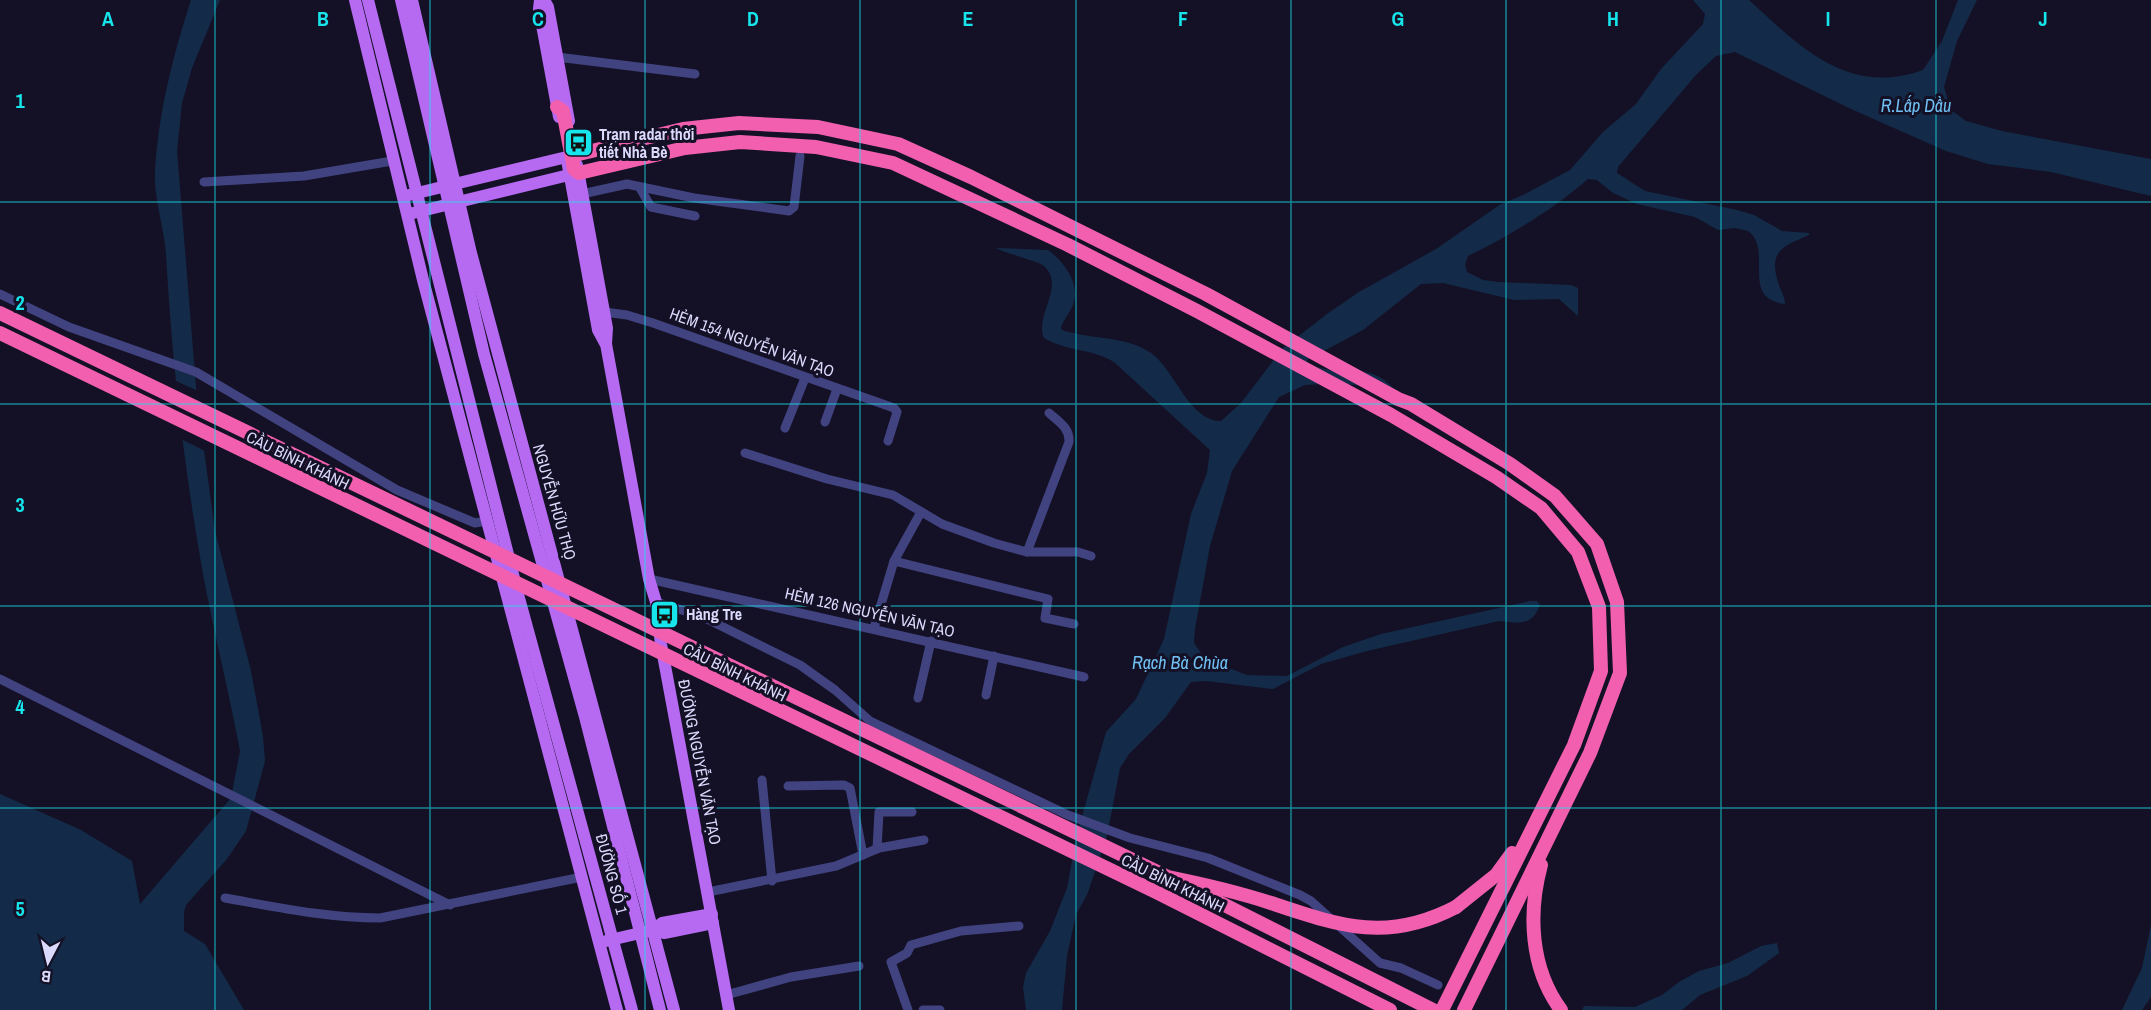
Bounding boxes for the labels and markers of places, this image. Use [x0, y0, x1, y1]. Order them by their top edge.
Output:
place label: Trạm radar thời tiết Nhà Bè [599, 123, 695, 163]
bus stop icon: Trạm radar thời tiết Nhà Bè [562, 127, 594, 159]
bus stop icon: Hàng Tre [649, 598, 681, 630]
place label: Hàng Tre [686, 603, 742, 625]

